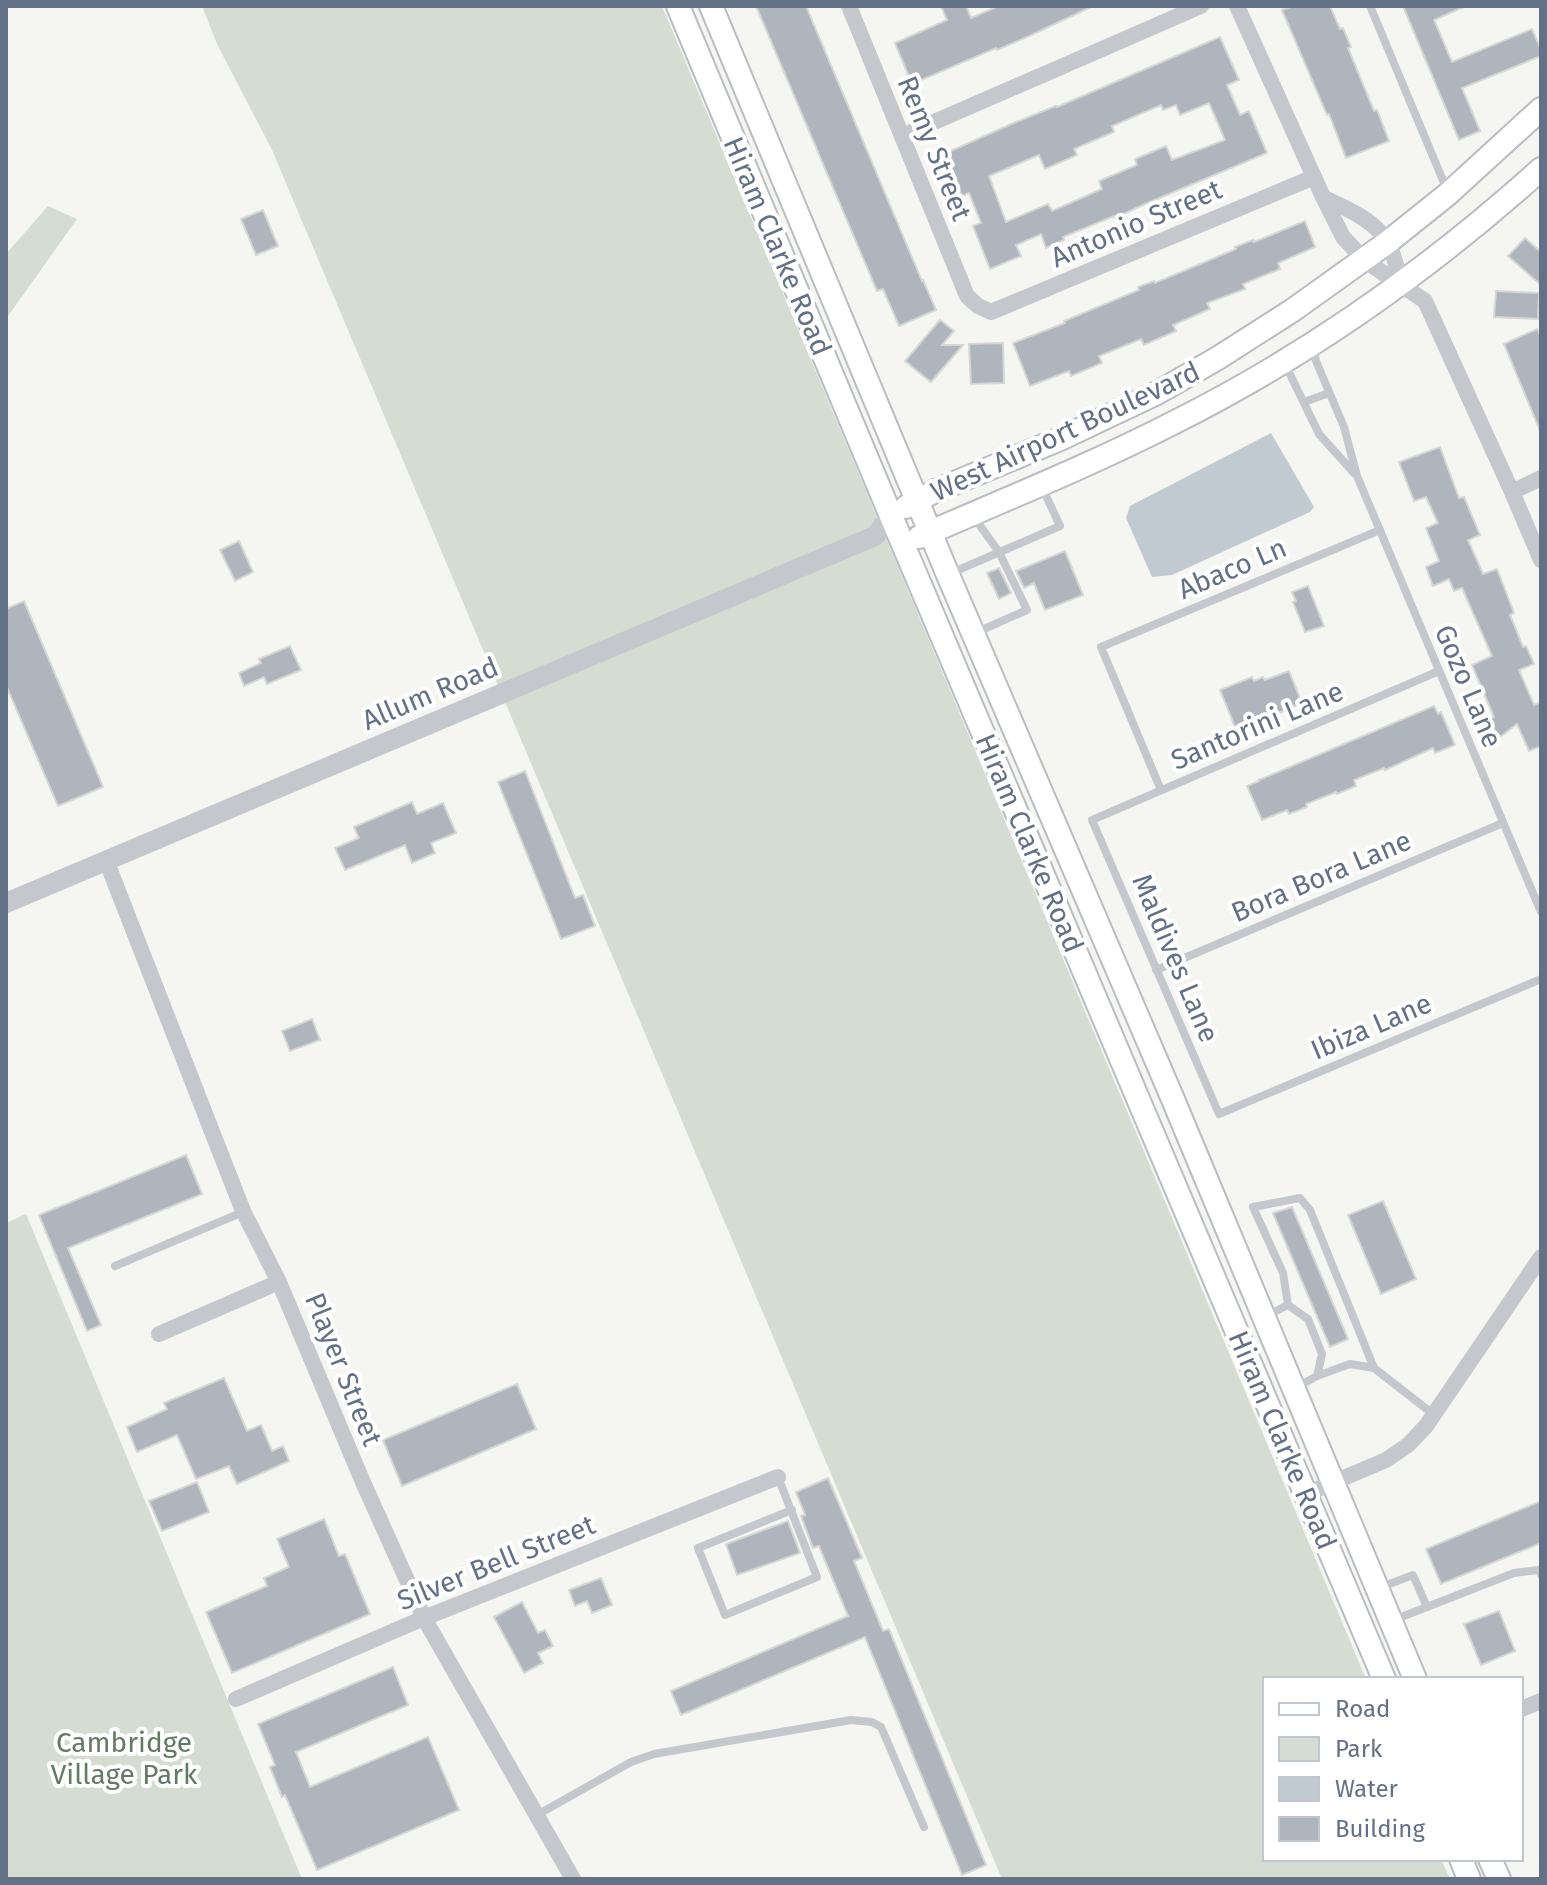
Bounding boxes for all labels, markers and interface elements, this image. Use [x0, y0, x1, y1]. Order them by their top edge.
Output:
street label: Remy Street [891, 71, 979, 226]
street label: Hiram Clarke Road [717, 132, 838, 360]
street label: Antonio Street [1046, 172, 1227, 274]
street label: West Airport Boulevard [925, 355, 1205, 508]
street label: Abaco Ln [1173, 531, 1291, 606]
street label: Gozo Lane [1428, 620, 1509, 753]
street label: Allum Road [357, 650, 503, 737]
street label: Santorini Lane [1166, 674, 1348, 777]
street label: Hiram Clarke Road [969, 729, 1090, 957]
street label: Bora Bora Lane [1226, 824, 1416, 929]
street label: Maldives Lane [1125, 869, 1226, 1047]
street label: Ibiza Lane [1306, 986, 1436, 1067]
street label: Player Street [298, 1288, 390, 1451]
street label: Hiram Clarke Road [1222, 1326, 1343, 1554]
street label: Silver Bell Street [393, 1507, 601, 1617]
legend [1263, 1677, 1523, 1861]
text: Road [1335, 1695, 1390, 1723]
park label: Cambridge Village Park [51, 1726, 198, 1791]
text: Park [1335, 1735, 1383, 1763]
text: Water [1335, 1775, 1399, 1803]
text: Building [1335, 1815, 1425, 1843]

